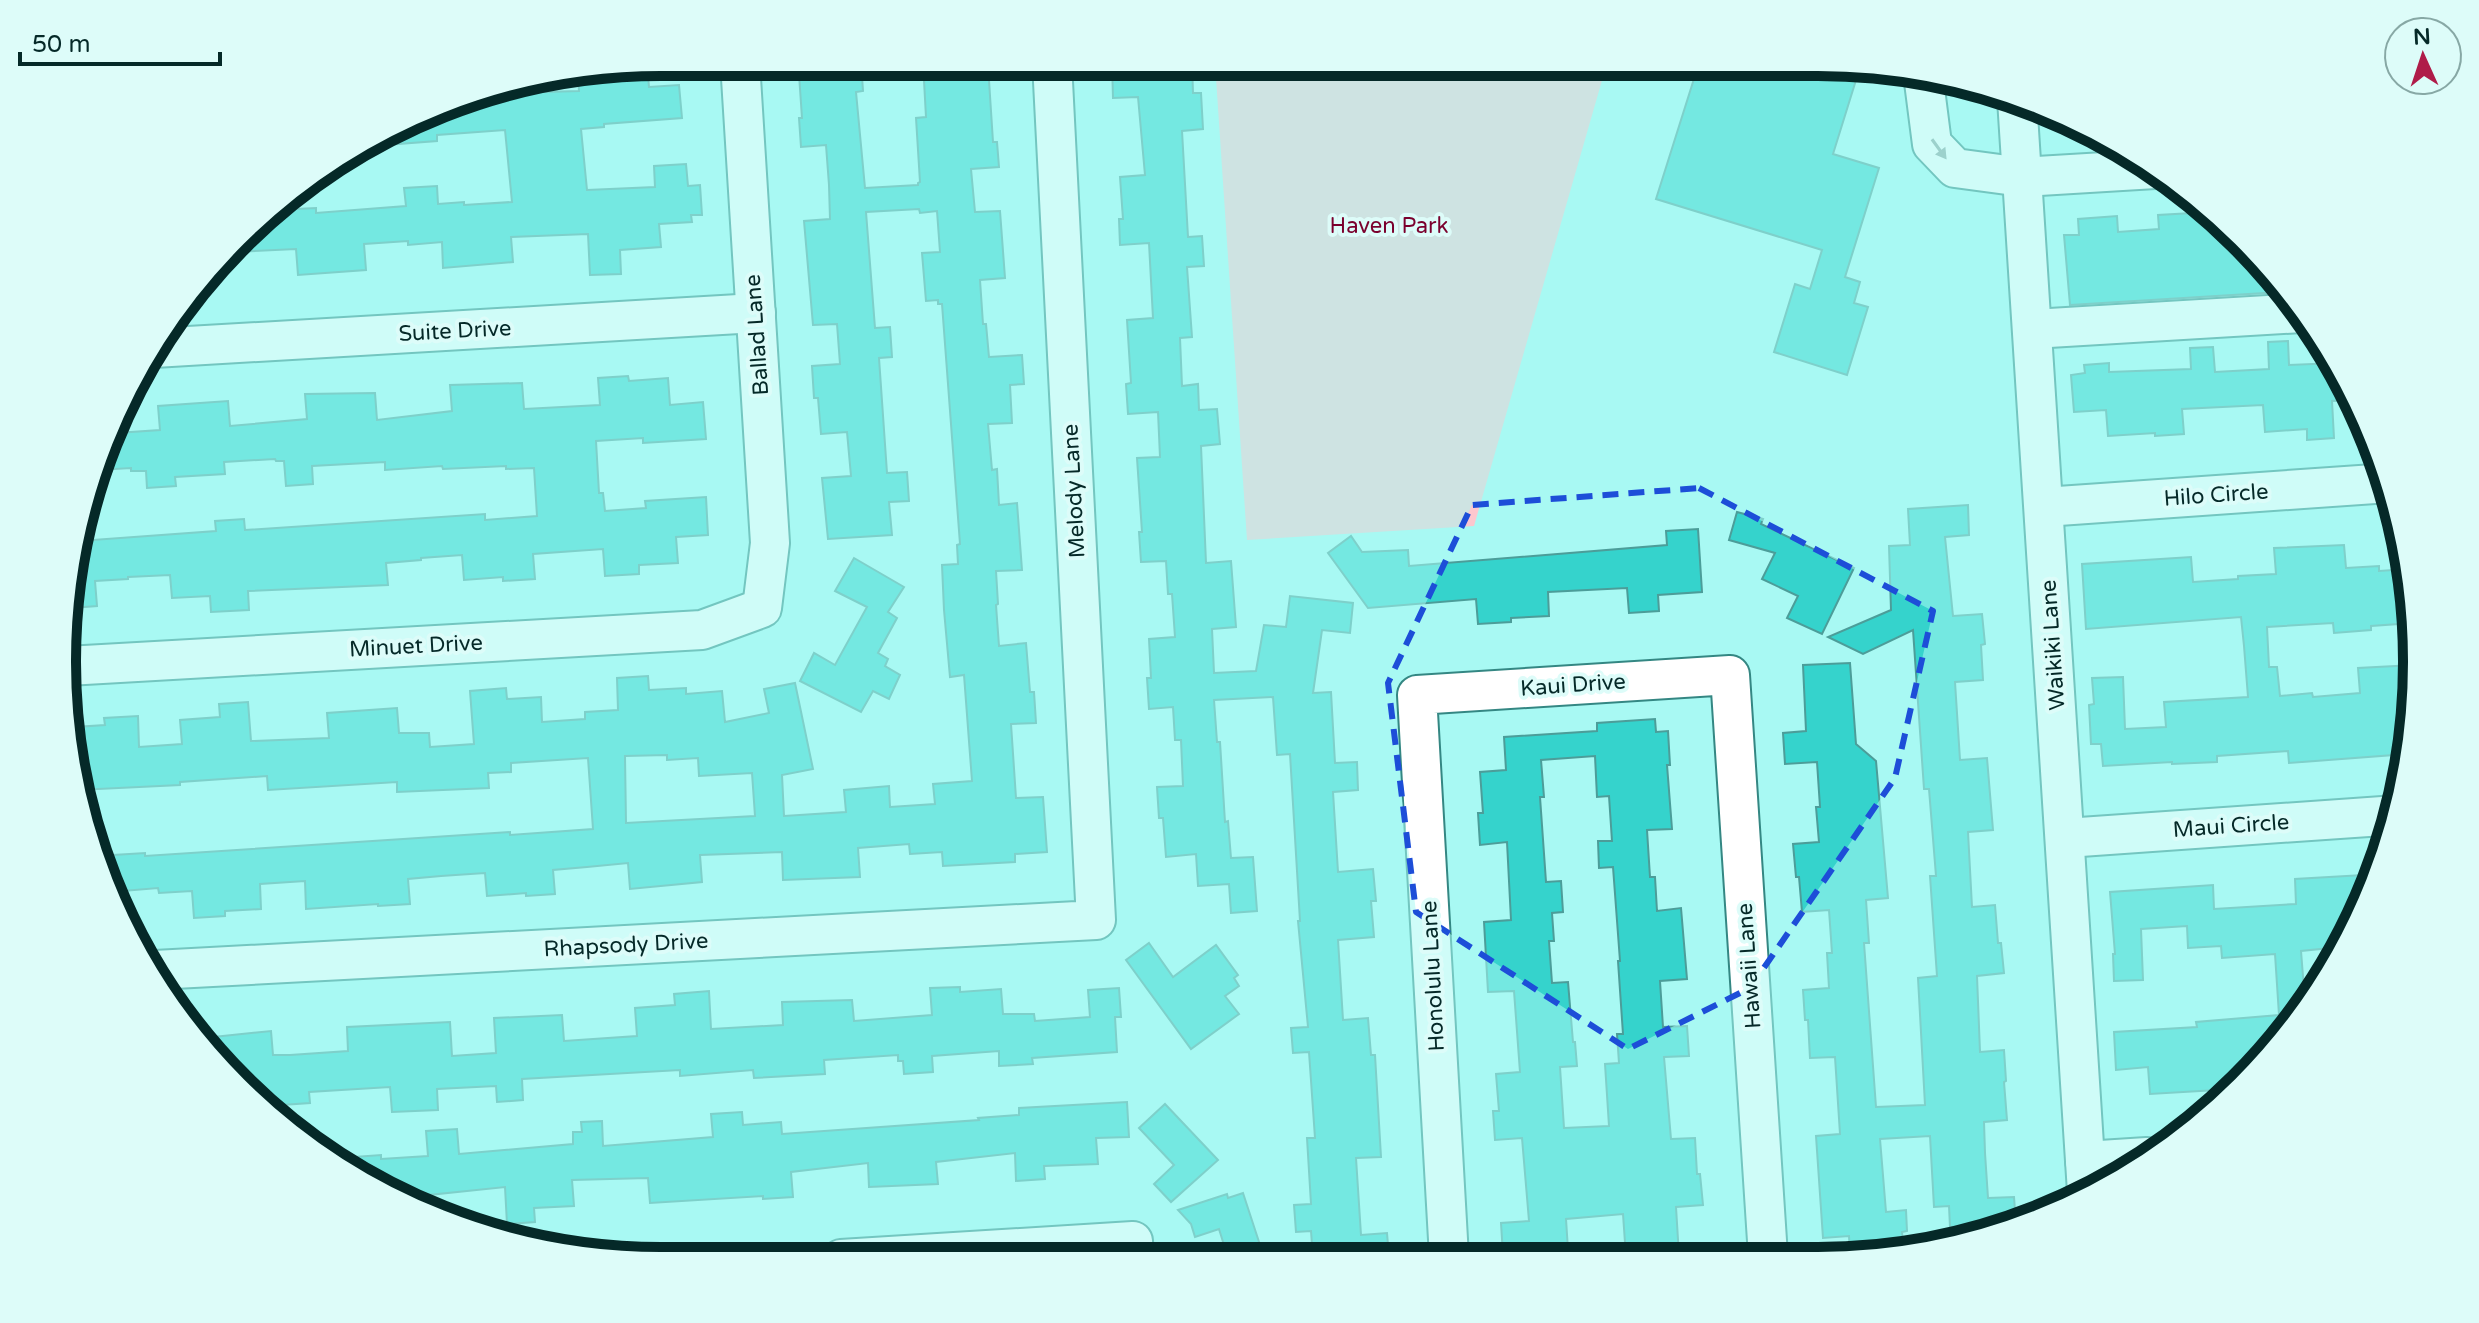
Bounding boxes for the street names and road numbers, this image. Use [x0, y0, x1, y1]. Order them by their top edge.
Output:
street label: Ballad Lane [740, 274, 774, 396]
street label: Suite Drive [398, 315, 512, 347]
street label: Melody Lane [1057, 423, 1091, 559]
street label: Hilo Circle [2163, 478, 2269, 512]
street label: Waikiki Lane [2035, 579, 2071, 711]
street label: Minuet Drive [348, 630, 484, 662]
street label: Kaui Drive [1519, 668, 1627, 702]
street label: Maui Circle [2172, 809, 2290, 843]
street label: Honolulu Lane [1416, 900, 1450, 1052]
street label: Hawaii Lane [1732, 902, 1766, 1030]
street label: Rhapsody Drive [543, 928, 709, 962]

